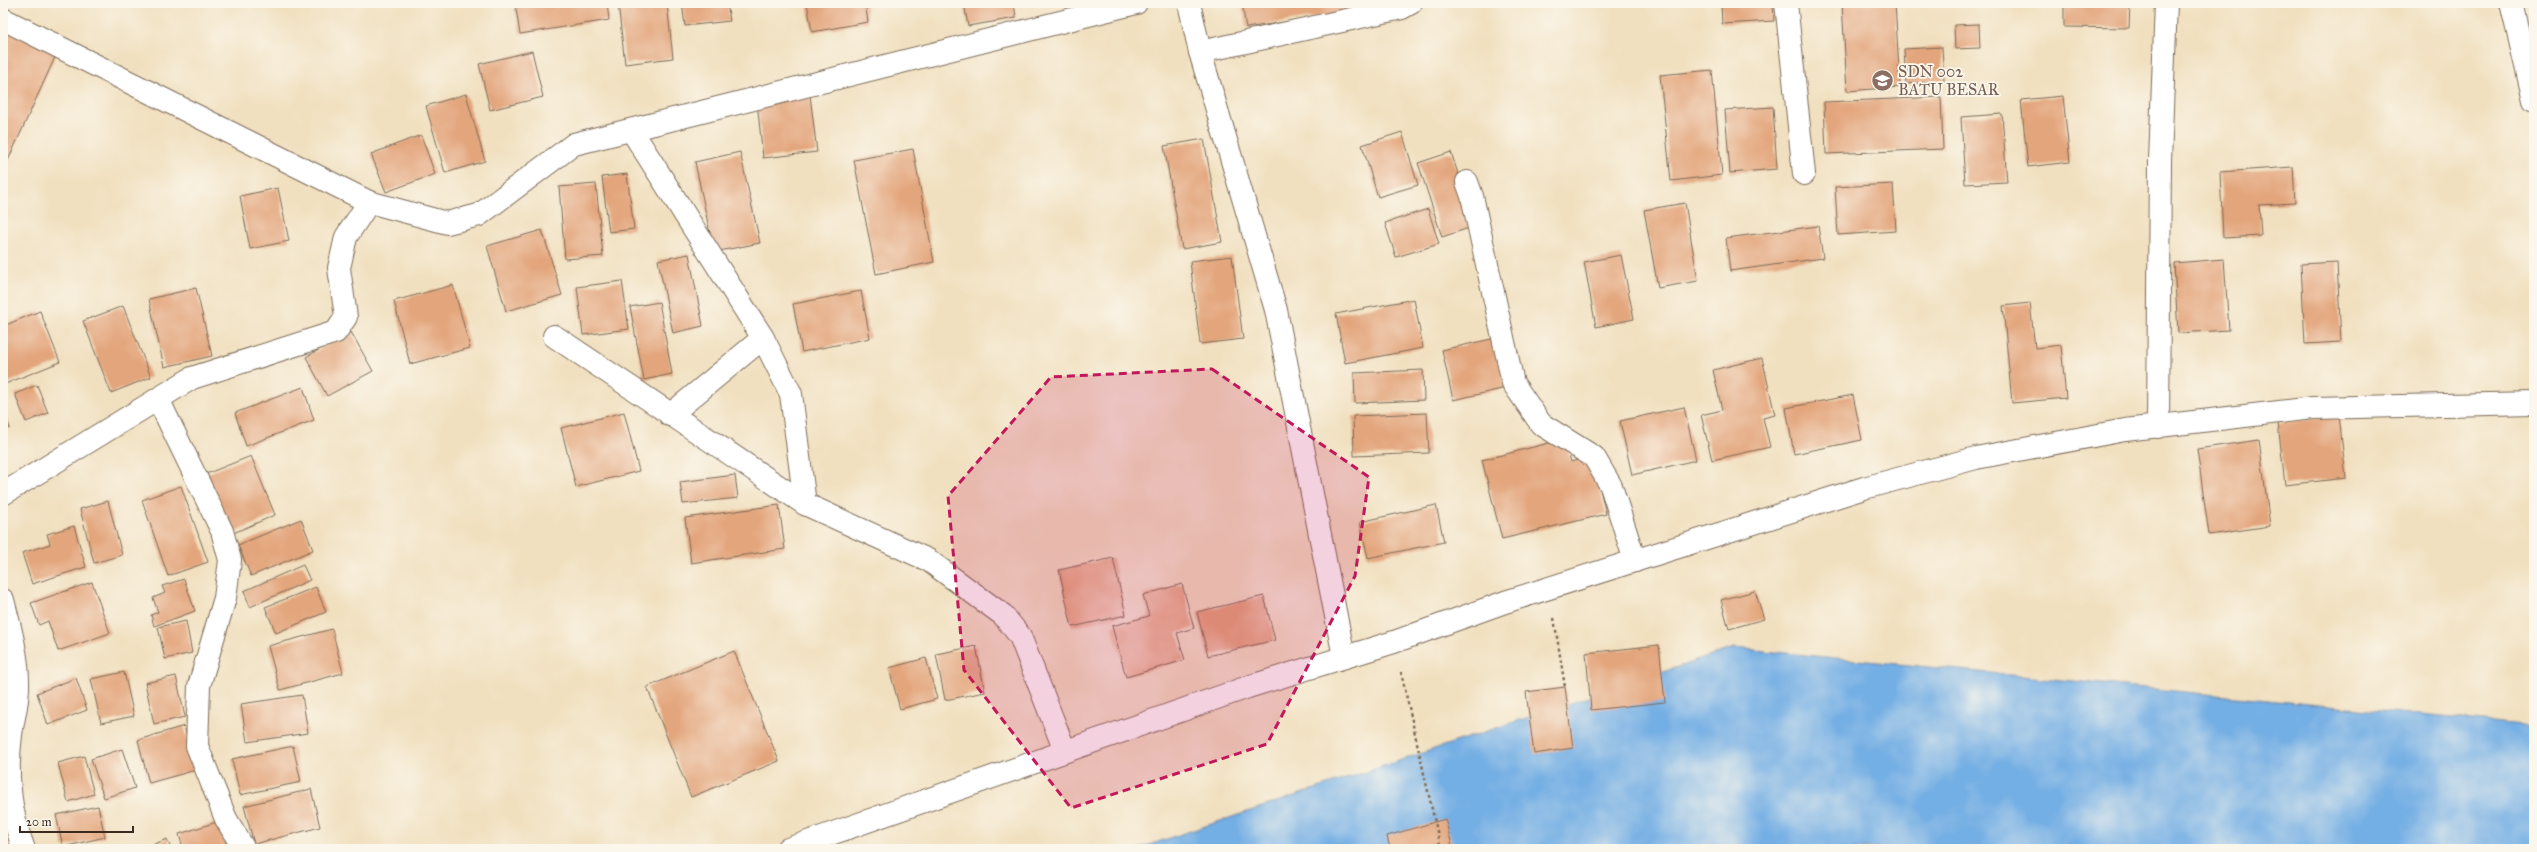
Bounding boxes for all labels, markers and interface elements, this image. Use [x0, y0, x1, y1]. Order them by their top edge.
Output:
place label: SDN 002 BATU BESAR [1898, 62, 2000, 99]
school or university icon: SDN 002 BATU BESAR [1869, 67, 1895, 93]
scale bar [20, 808, 133, 834]
text: 20 m [26, 815, 52, 829]

